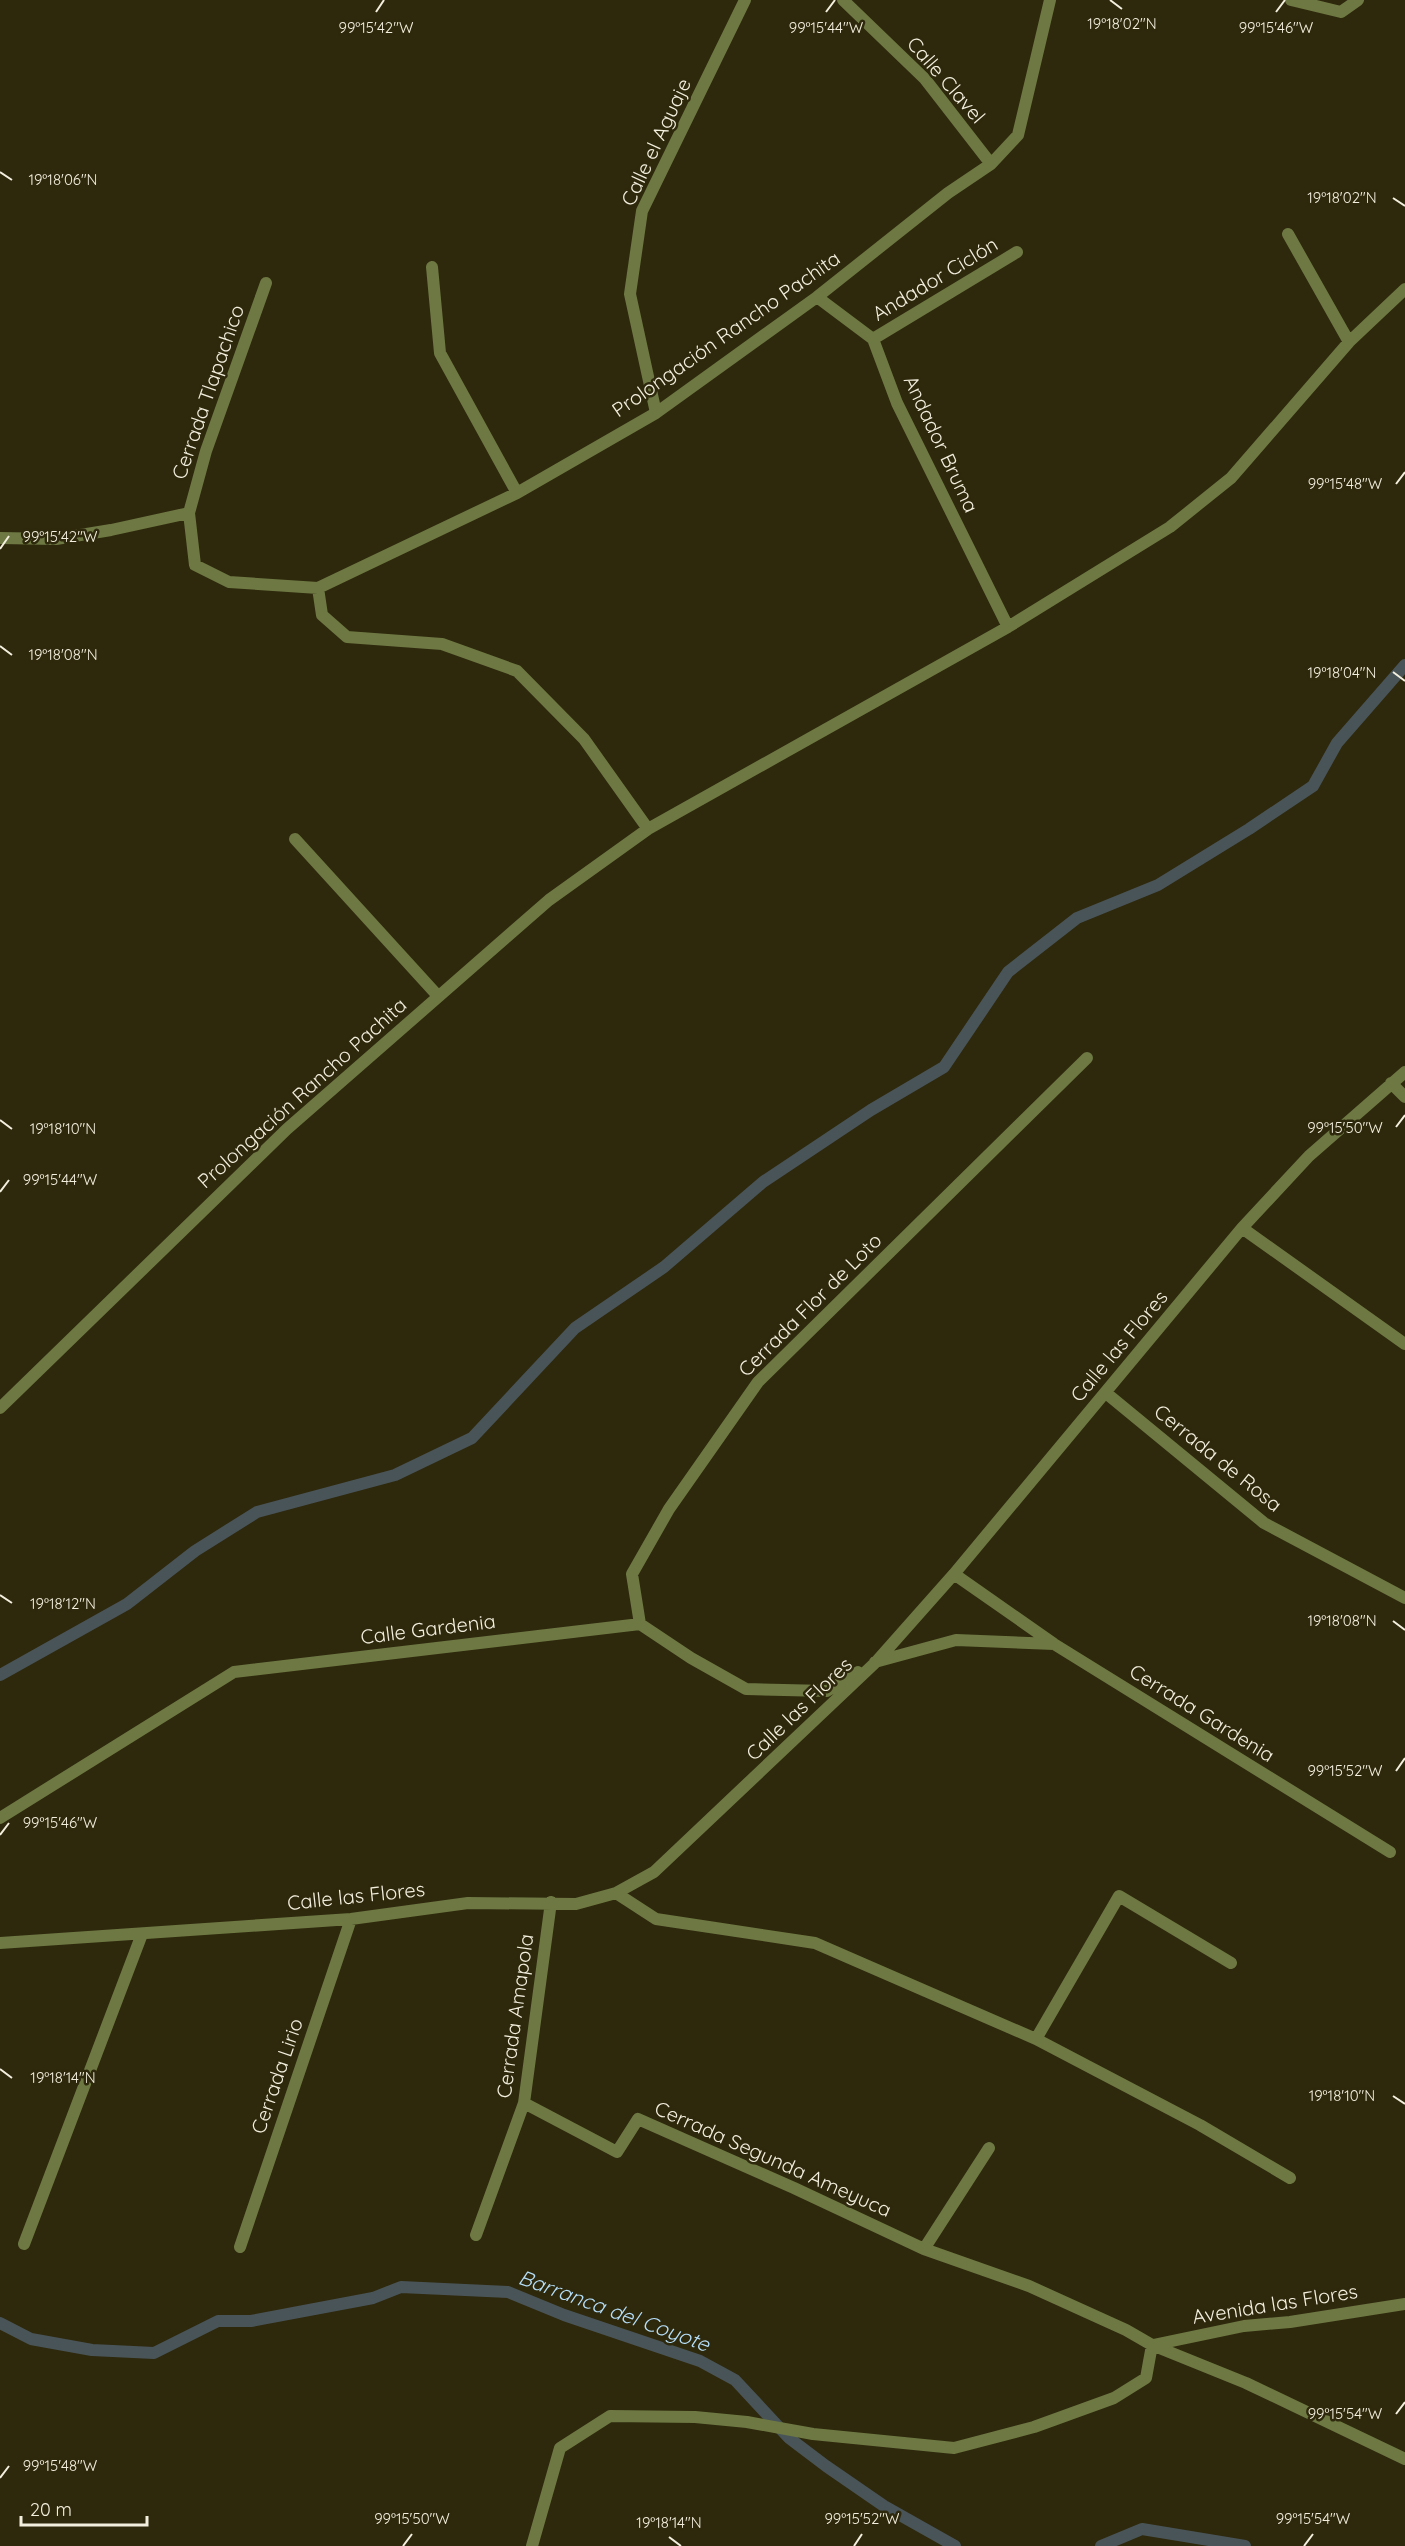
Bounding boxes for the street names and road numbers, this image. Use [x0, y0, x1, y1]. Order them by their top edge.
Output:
street label: Calle Clavel [902, 31, 991, 128]
street label: Calle el Aguaje [615, 74, 696, 210]
street label: Andador Ciclón [867, 231, 1002, 326]
street label: Prolongación Rancho Pachita [607, 245, 845, 422]
street label: Cerrada Tlapachico [166, 301, 249, 482]
street label: Andador Bruma [899, 371, 984, 516]
street label: Prolongación Rancho Pachita [192, 992, 411, 1193]
street label: Cerrada Flor de Loto [733, 1228, 887, 1382]
street label: Calle las Flores [1065, 1285, 1173, 1407]
street label: Cerrada de Rosa [1149, 1398, 1287, 1517]
street label: Calle Gardenia [359, 1608, 497, 1649]
street label: Calle las Flores [740, 1652, 857, 1766]
street label: Cerrada Gardenia [1125, 1658, 1279, 1767]
street label: Calle las Flores [286, 1876, 426, 1915]
street label: Cerrada Amapola [491, 1932, 538, 2100]
street label: Cerrada Lirio [245, 2015, 308, 2137]
street label: Cerrada Segunda Ameyuca [651, 2095, 895, 2222]
street label: Avenida las Flores [1190, 2278, 1359, 2329]

